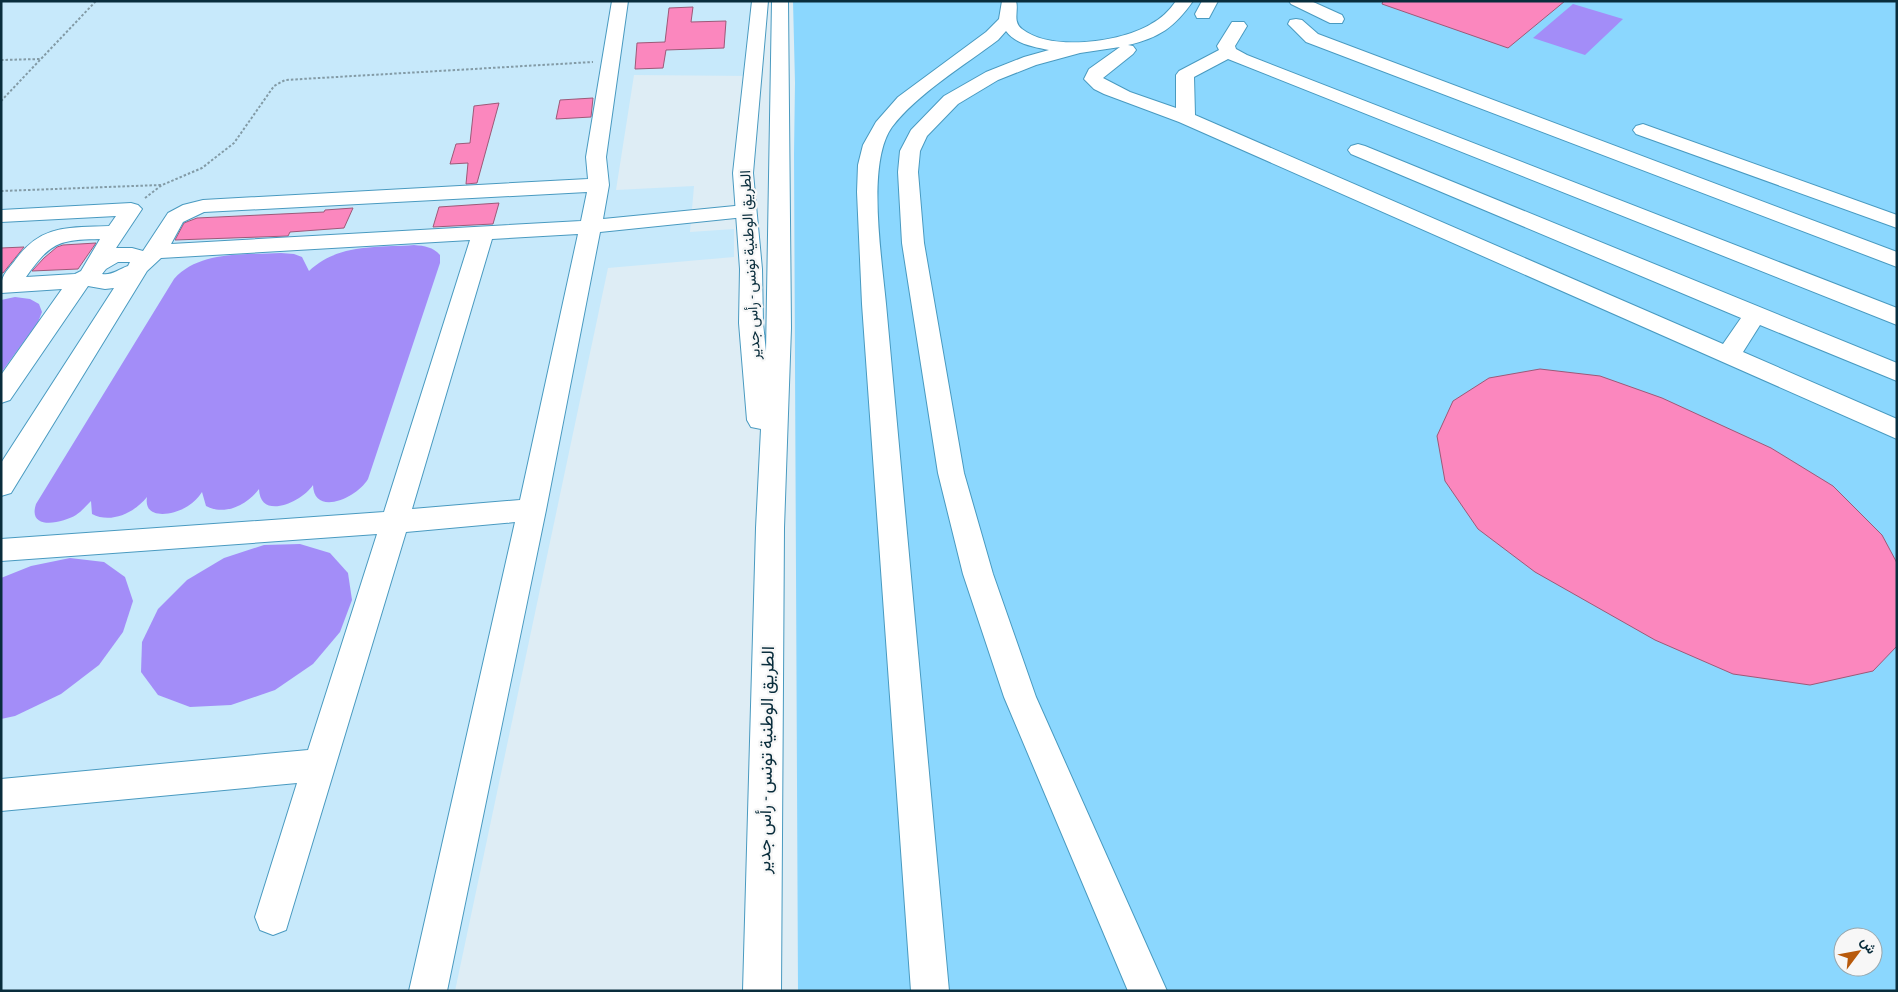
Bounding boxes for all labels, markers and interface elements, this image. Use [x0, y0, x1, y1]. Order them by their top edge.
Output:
street label: الطريق الوطنية تونس - رأس جدير [735, 170, 765, 361]
street label: الطريق الوطنية تونس - رأس جدير [752, 646, 779, 875]
north arrow [1833, 927, 1883, 977]
text: ش [1857, 933, 1881, 957]

